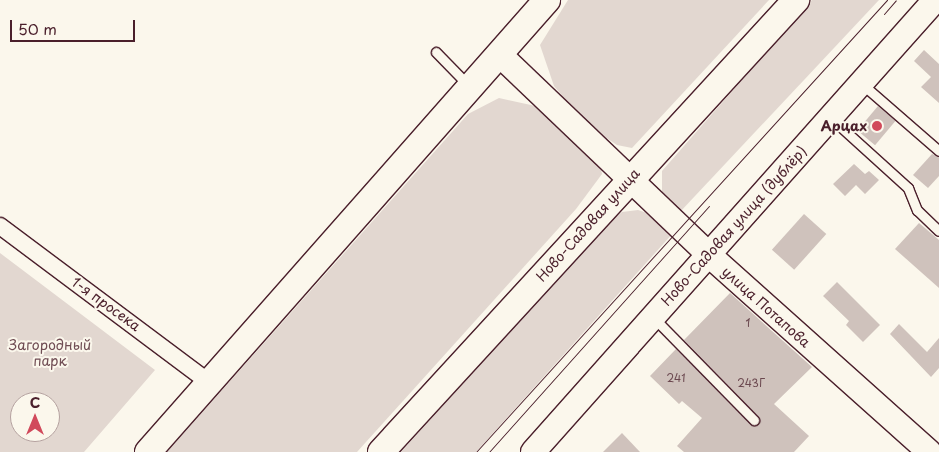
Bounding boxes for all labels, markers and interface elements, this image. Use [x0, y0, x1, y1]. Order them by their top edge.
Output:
scale bar [12, 10, 138, 42]
text: 50 m [18, 17, 57, 40]
place label: Арцах [821, 118, 867, 134]
marker: Арцах [871, 120, 883, 132]
street label: Ново-Садовая улица (дублёр) [658, 142, 810, 310]
street label: Ново-Садовая улица [533, 165, 643, 285]
street label: улица Потапова [718, 263, 814, 351]
street label: 1-я просека [68, 273, 144, 335]
house number: 1 [746, 316, 750, 330]
park label: Загородный парк [9, 337, 91, 370]
house number: 241 [666, 371, 686, 385]
house number: 243Г [737, 376, 765, 390]
north arrow [10, 392, 60, 442]
text: С [30, 392, 40, 413]

